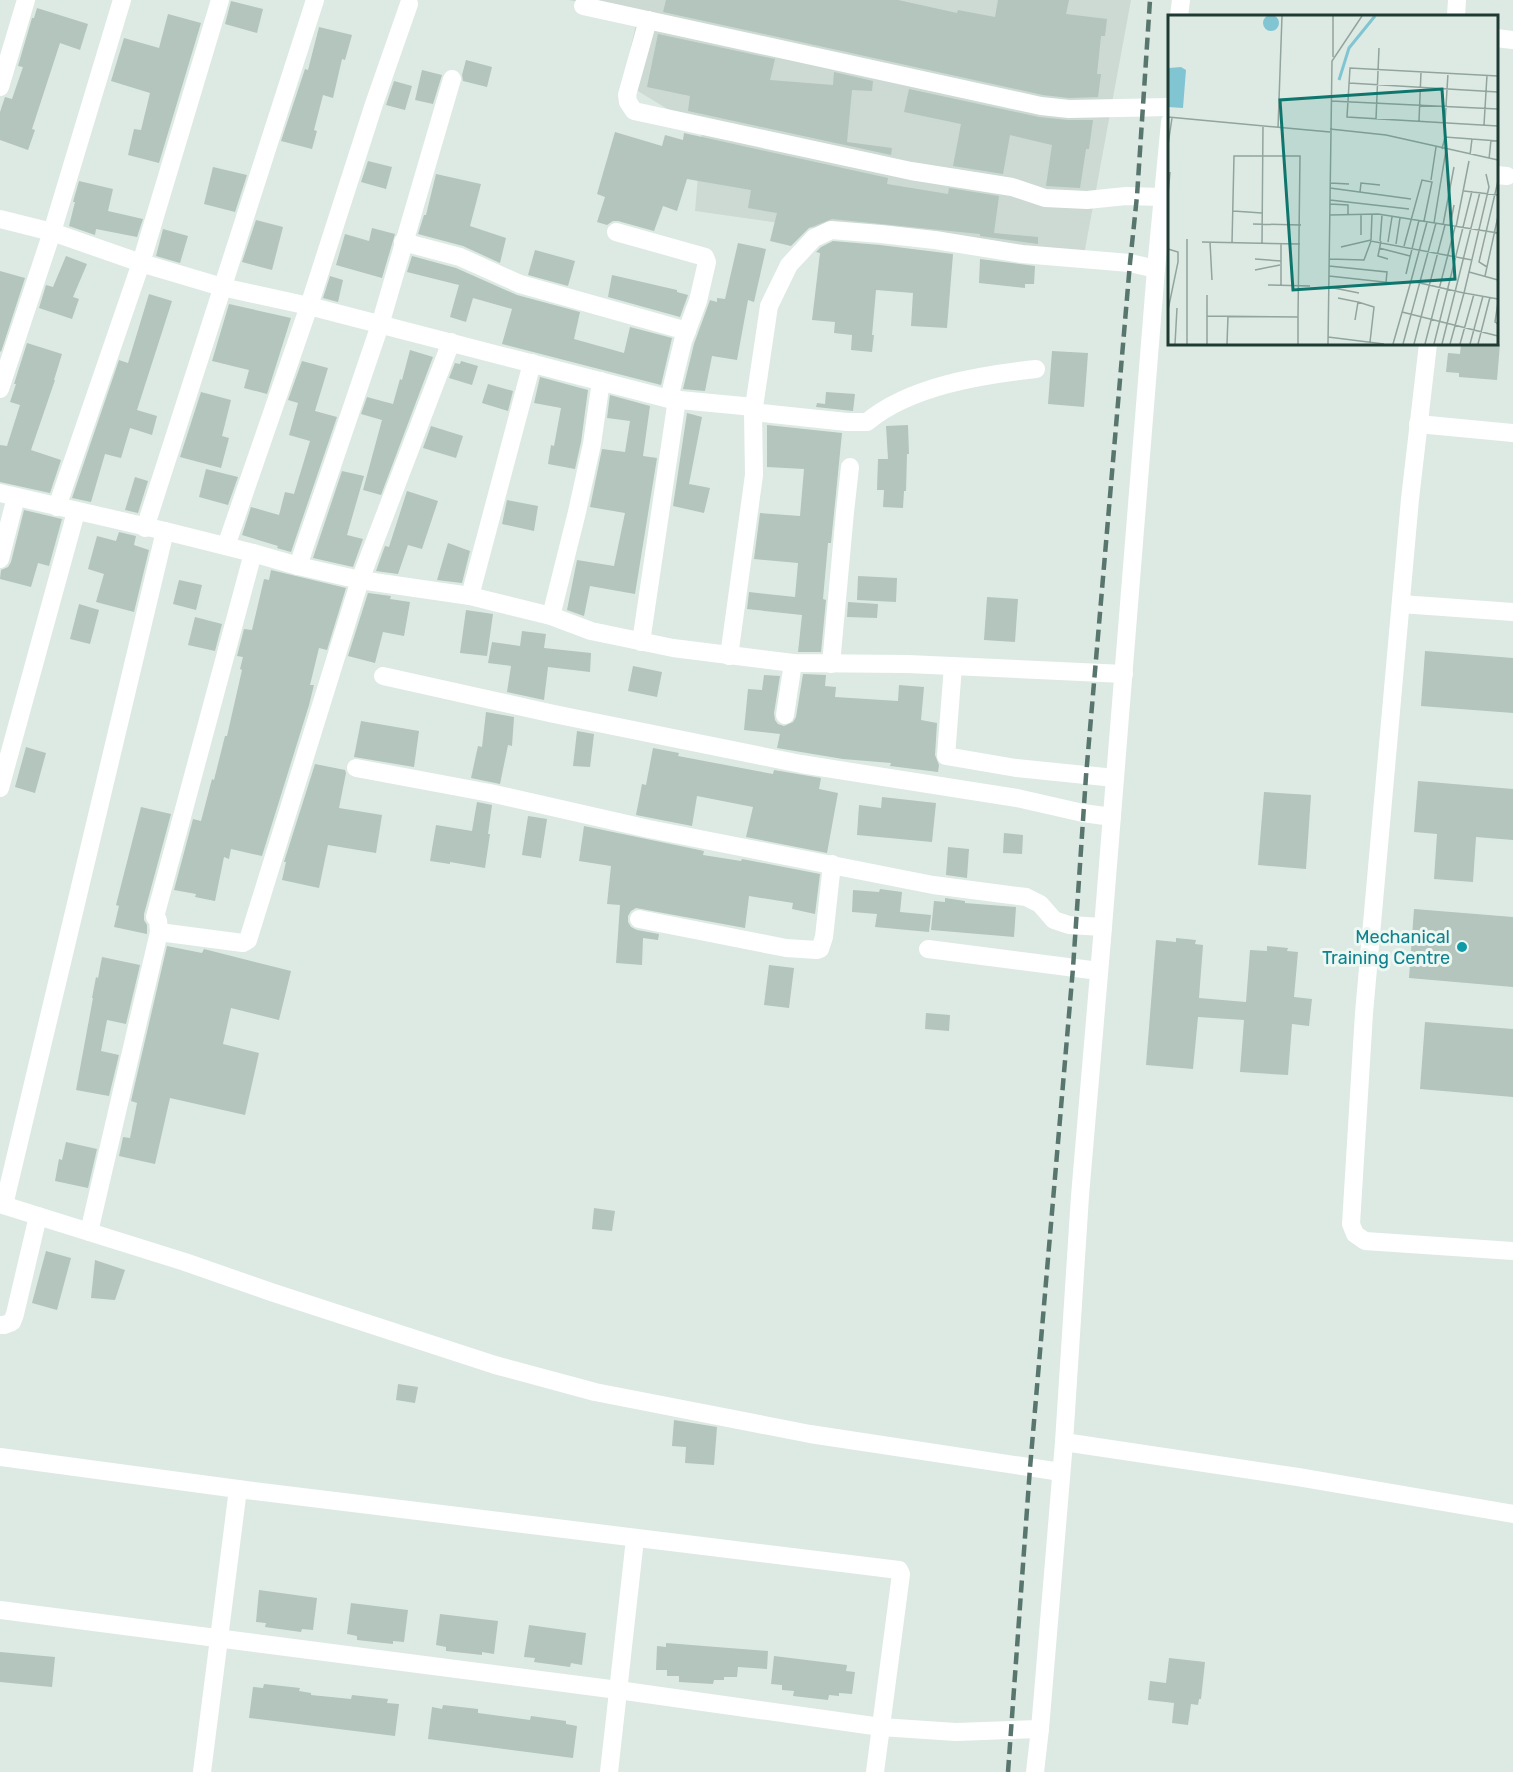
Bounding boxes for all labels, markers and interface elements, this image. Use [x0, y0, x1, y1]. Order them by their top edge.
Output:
inset map [1168, 15, 1498, 345]
place label: Mechanical Training Centre [1322, 926, 1450, 969]
marker: Mechanical Training Centre [1455, 940, 1469, 954]

